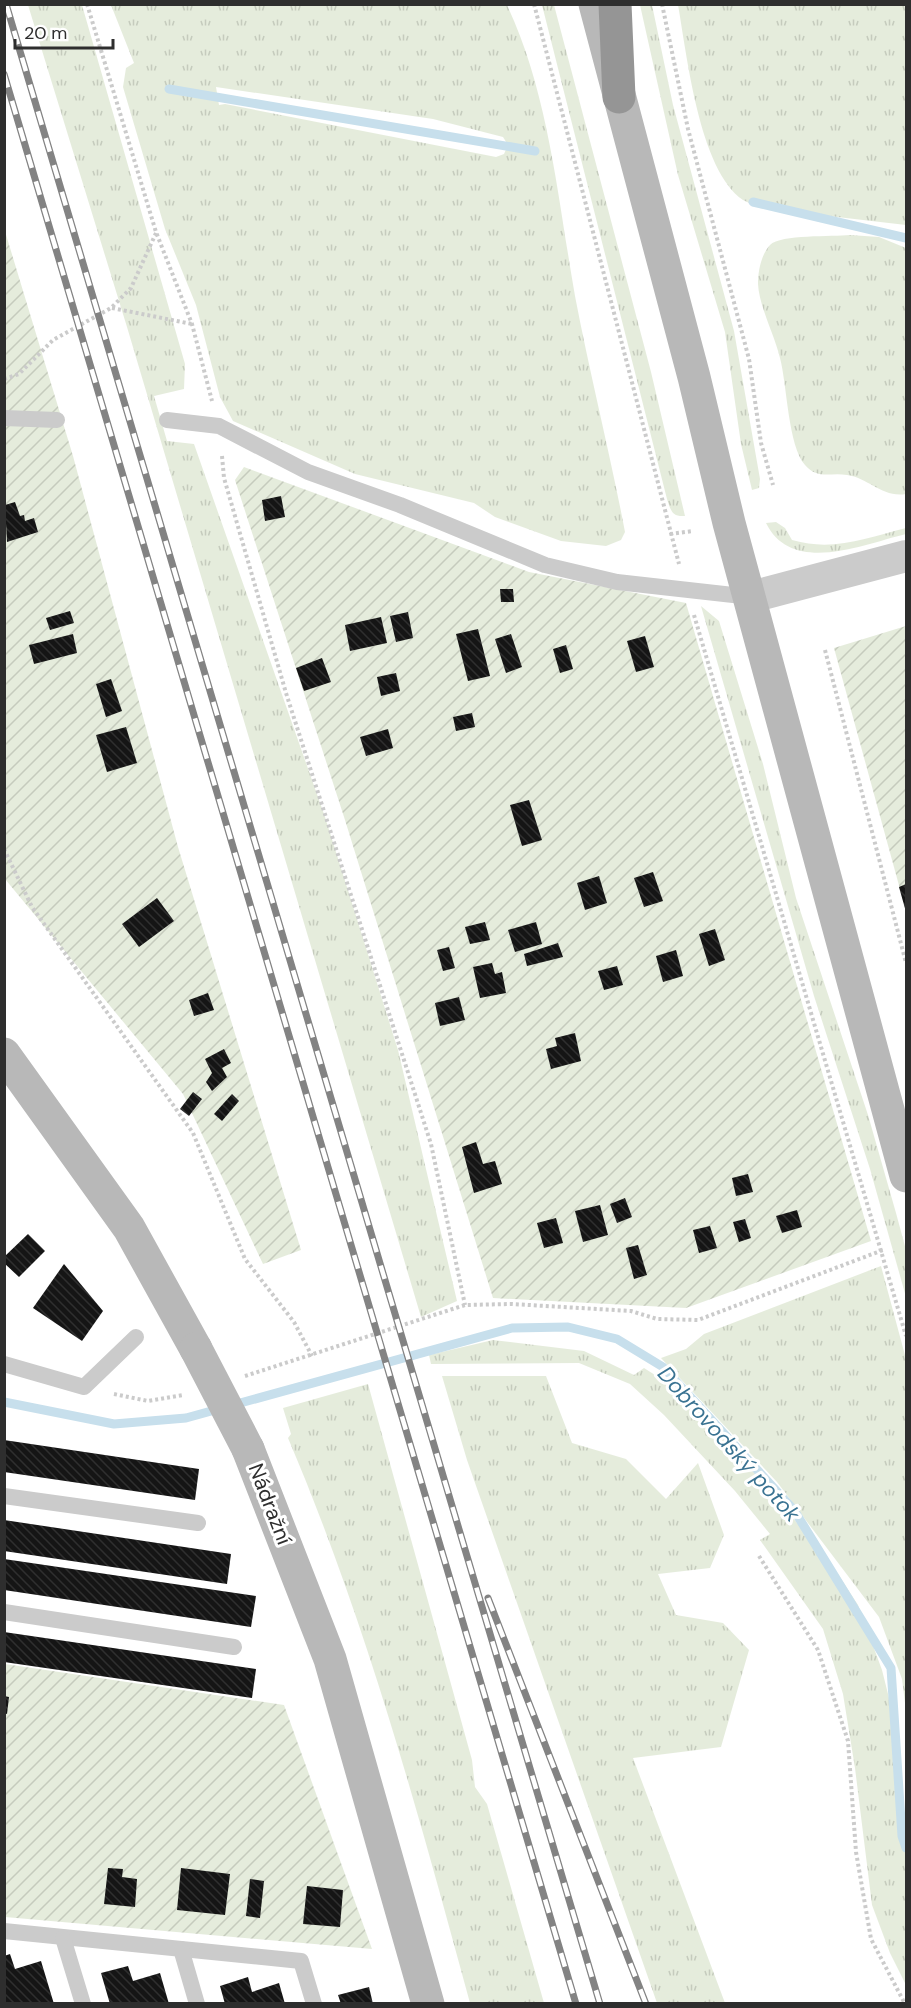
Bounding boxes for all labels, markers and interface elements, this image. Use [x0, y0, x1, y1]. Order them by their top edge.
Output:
scale bar [15, 12, 112, 50]
text: 20 m [24, 21, 67, 45]
water label: Dobrovodský potok [651, 1360, 807, 1529]
street label: Nádražní [242, 1459, 298, 1549]

